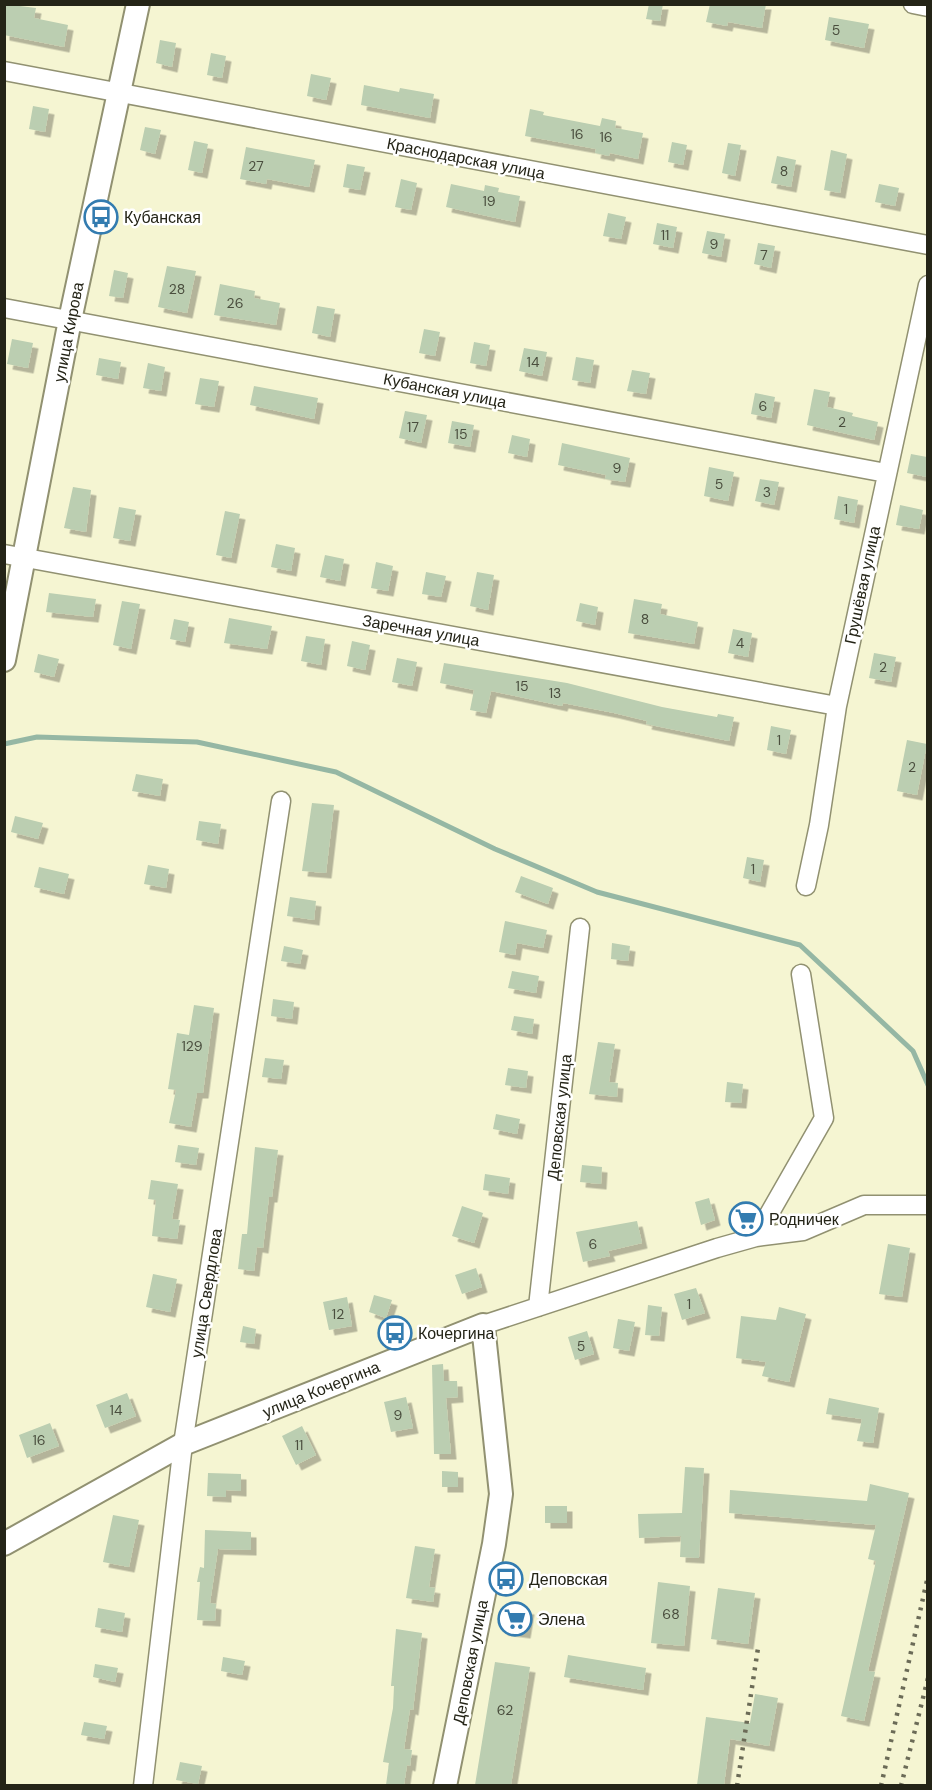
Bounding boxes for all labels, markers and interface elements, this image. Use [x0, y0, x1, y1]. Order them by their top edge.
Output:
house number: 5 [832, 21, 840, 39]
house number: 16 [570, 125, 584, 143]
house number: 16 [599, 128, 613, 146]
street label: Краснодарская улица [385, 133, 547, 184]
house number: 27 [248, 157, 264, 175]
house number: 8 [780, 162, 788, 180]
house number: 19 [482, 192, 496, 210]
bus stop icon: Кубанская [83, 199, 119, 235]
place label: Кубанская [124, 207, 201, 228]
house number: 11 [661, 226, 669, 244]
house number: 9 [710, 235, 719, 253]
house number: 7 [760, 246, 768, 264]
street label: улица Кирова [48, 280, 89, 384]
house number: 28 [169, 280, 185, 298]
house number: 26 [227, 294, 243, 312]
house number: 14 [527, 353, 540, 371]
street label: Кубанская улица [381, 368, 508, 413]
house number: 6 [759, 397, 767, 415]
house number: 2 [838, 413, 846, 431]
house number: 17 [407, 418, 419, 436]
house number: 15 [455, 425, 467, 443]
house number: 9 [613, 459, 622, 477]
house number: 5 [715, 475, 723, 493]
house number: 3 [763, 483, 771, 501]
house number: 1 [844, 500, 848, 518]
street label: Грушёвая улица [840, 524, 885, 646]
street label: Заречная улица [361, 610, 481, 651]
house number: 8 [641, 610, 649, 628]
house number: 4 [736, 634, 745, 652]
house number: 2 [879, 658, 887, 676]
house number: 15 [516, 677, 528, 695]
house number: 13 [549, 684, 561, 702]
house number: 1 [777, 731, 781, 749]
house number: 2 [908, 758, 916, 776]
house number: 1 [751, 860, 755, 878]
house number: 129 [181, 1037, 203, 1055]
street label: Деповская улица [542, 1053, 577, 1181]
supermarket icon: Родничек [728, 1201, 764, 1237]
place label: Родничек [769, 1209, 840, 1230]
street label: улица Свердлова [186, 1227, 227, 1359]
house number: 6 [589, 1235, 597, 1253]
house number: 1 [687, 1295, 691, 1313]
house number: 12 [332, 1305, 344, 1323]
bus stop icon: Кочергина [377, 1315, 413, 1351]
place label: Кочергина [418, 1323, 495, 1344]
house number: 5 [577, 1337, 585, 1355]
street label: улица Кочергина [259, 1356, 383, 1423]
house number: 14 [110, 1401, 123, 1419]
house number: 9 [394, 1406, 403, 1424]
house number: 16 [32, 1431, 46, 1449]
house number: 11 [295, 1436, 303, 1454]
bus stop icon: Деповская [488, 1561, 524, 1597]
place label: Деповская [529, 1569, 608, 1590]
street label: Деповская улица [448, 1598, 493, 1726]
supermarket icon: Элена [497, 1601, 533, 1637]
house number: 68 [662, 1605, 680, 1623]
place label: Элена [538, 1609, 585, 1630]
house number: 62 [497, 1701, 513, 1719]

